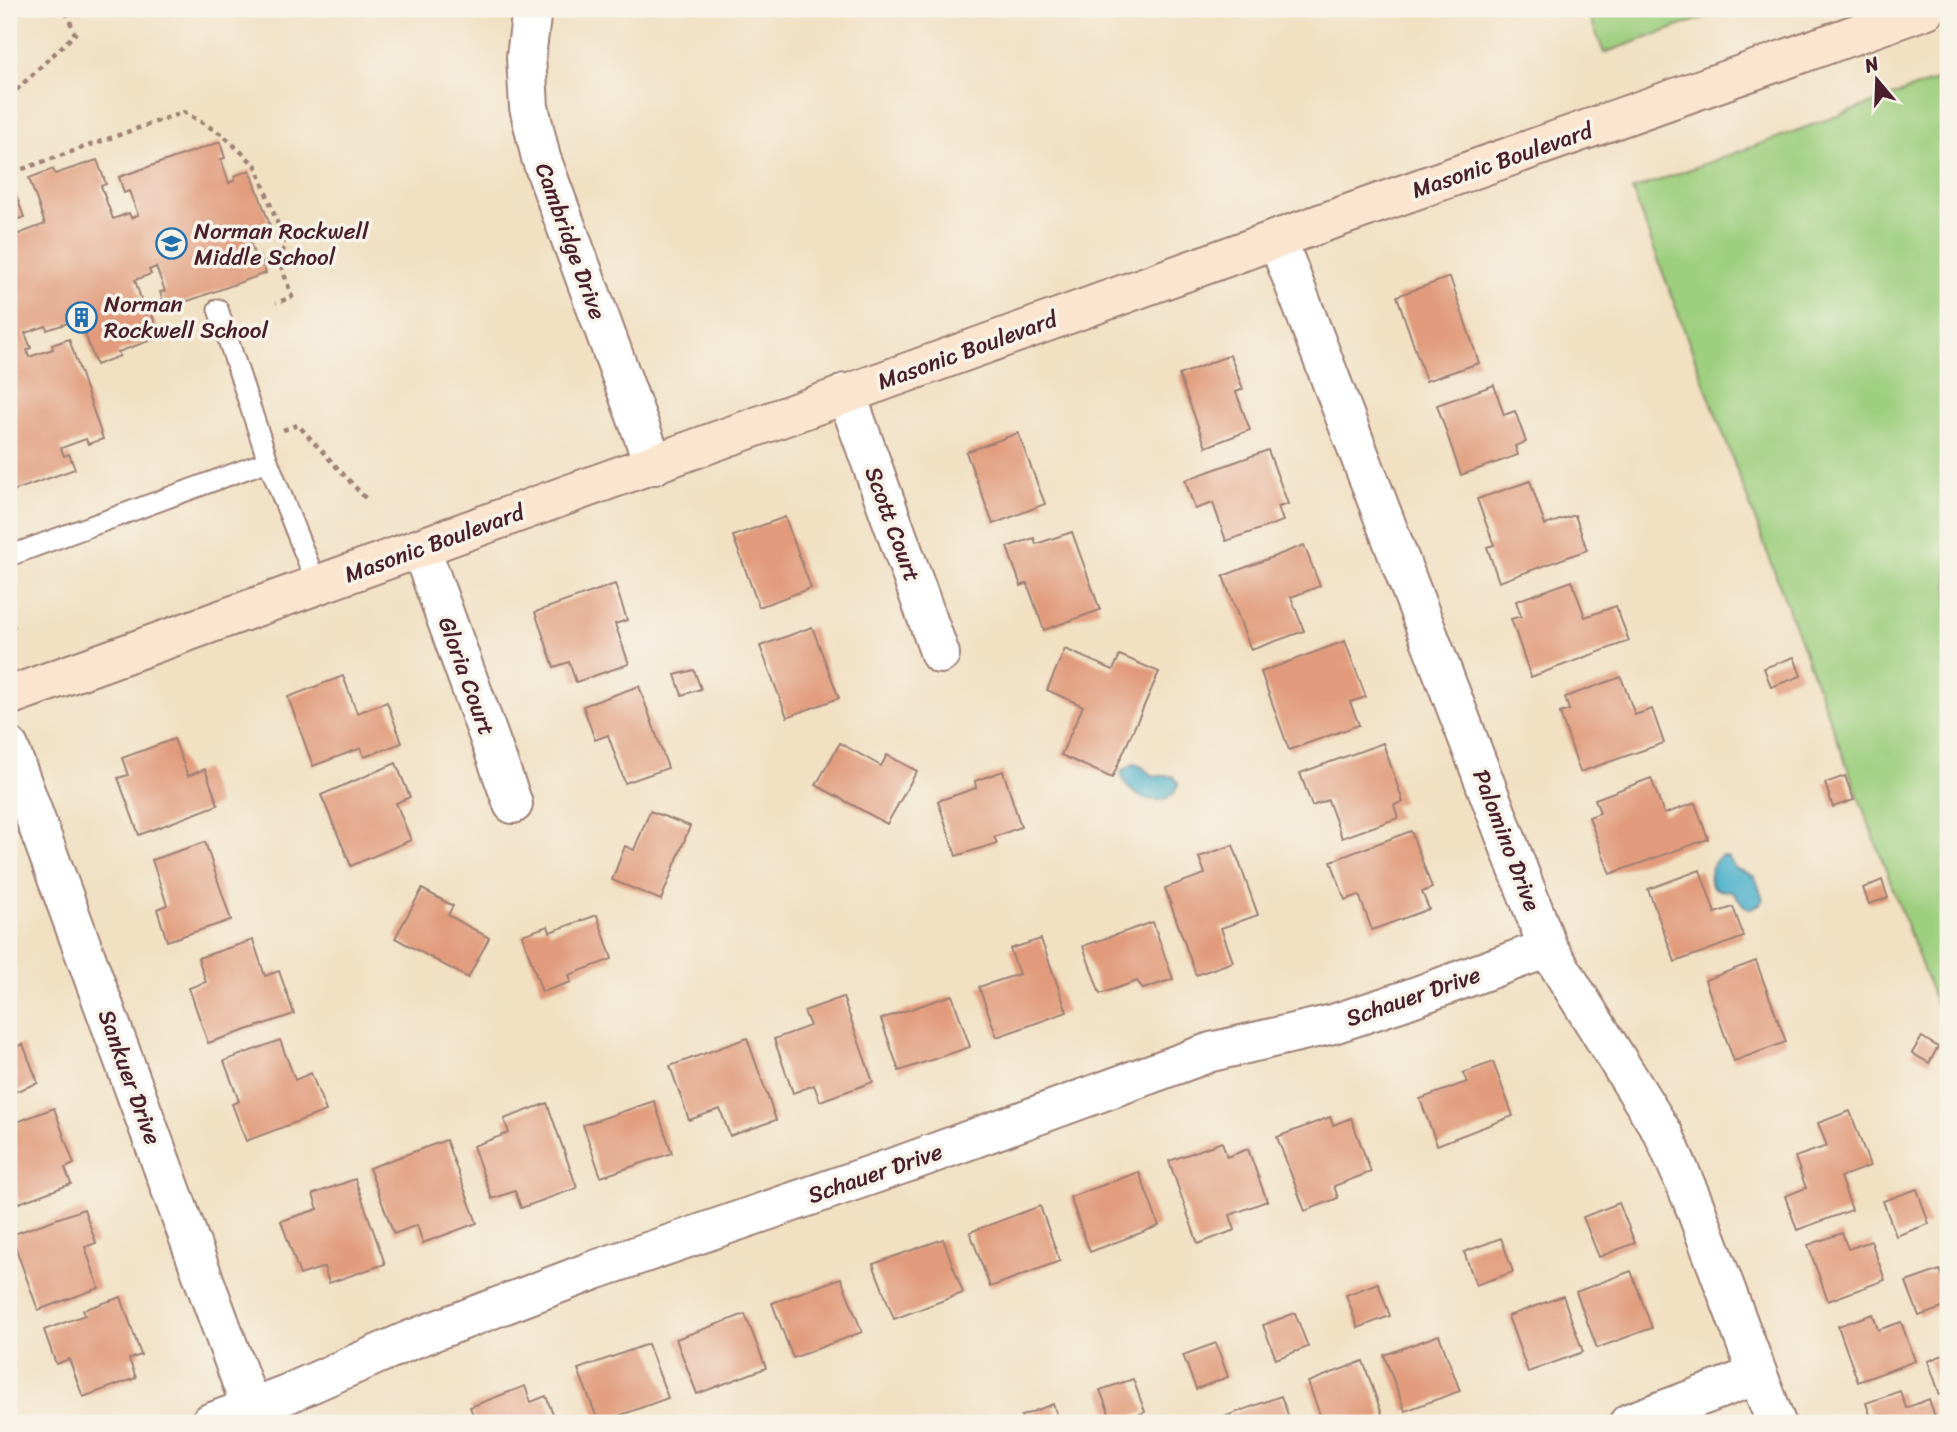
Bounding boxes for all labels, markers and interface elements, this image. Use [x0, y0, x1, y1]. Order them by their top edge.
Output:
north arrow [1842, 46, 1912, 116]
text: N [1859, 46, 1884, 82]
street label: Masonic Boulevard [1406, 110, 1600, 211]
street label: Cambridge Drive [523, 157, 618, 326]
place label: Norman Rockwell Middle School [194, 211, 369, 278]
school or university icon: Norman Rockwell Middle School [154, 227, 188, 261]
place label: Norman Rockwell School [104, 284, 268, 351]
street label: Masonic Boulevard [871, 298, 1065, 402]
building icon: Norman Rockwell School [64, 300, 98, 334]
street label: Scott Court [853, 461, 932, 588]
street label: Masonic Boulevard [338, 491, 532, 595]
street label: Gloria Court [426, 611, 507, 741]
street label: Palomino Drive [1461, 763, 1552, 917]
street label: Schauer Drive [1340, 954, 1486, 1039]
street label: Sankuer Drive [86, 1004, 173, 1151]
street label: Schauer Drive [802, 1131, 948, 1216]

